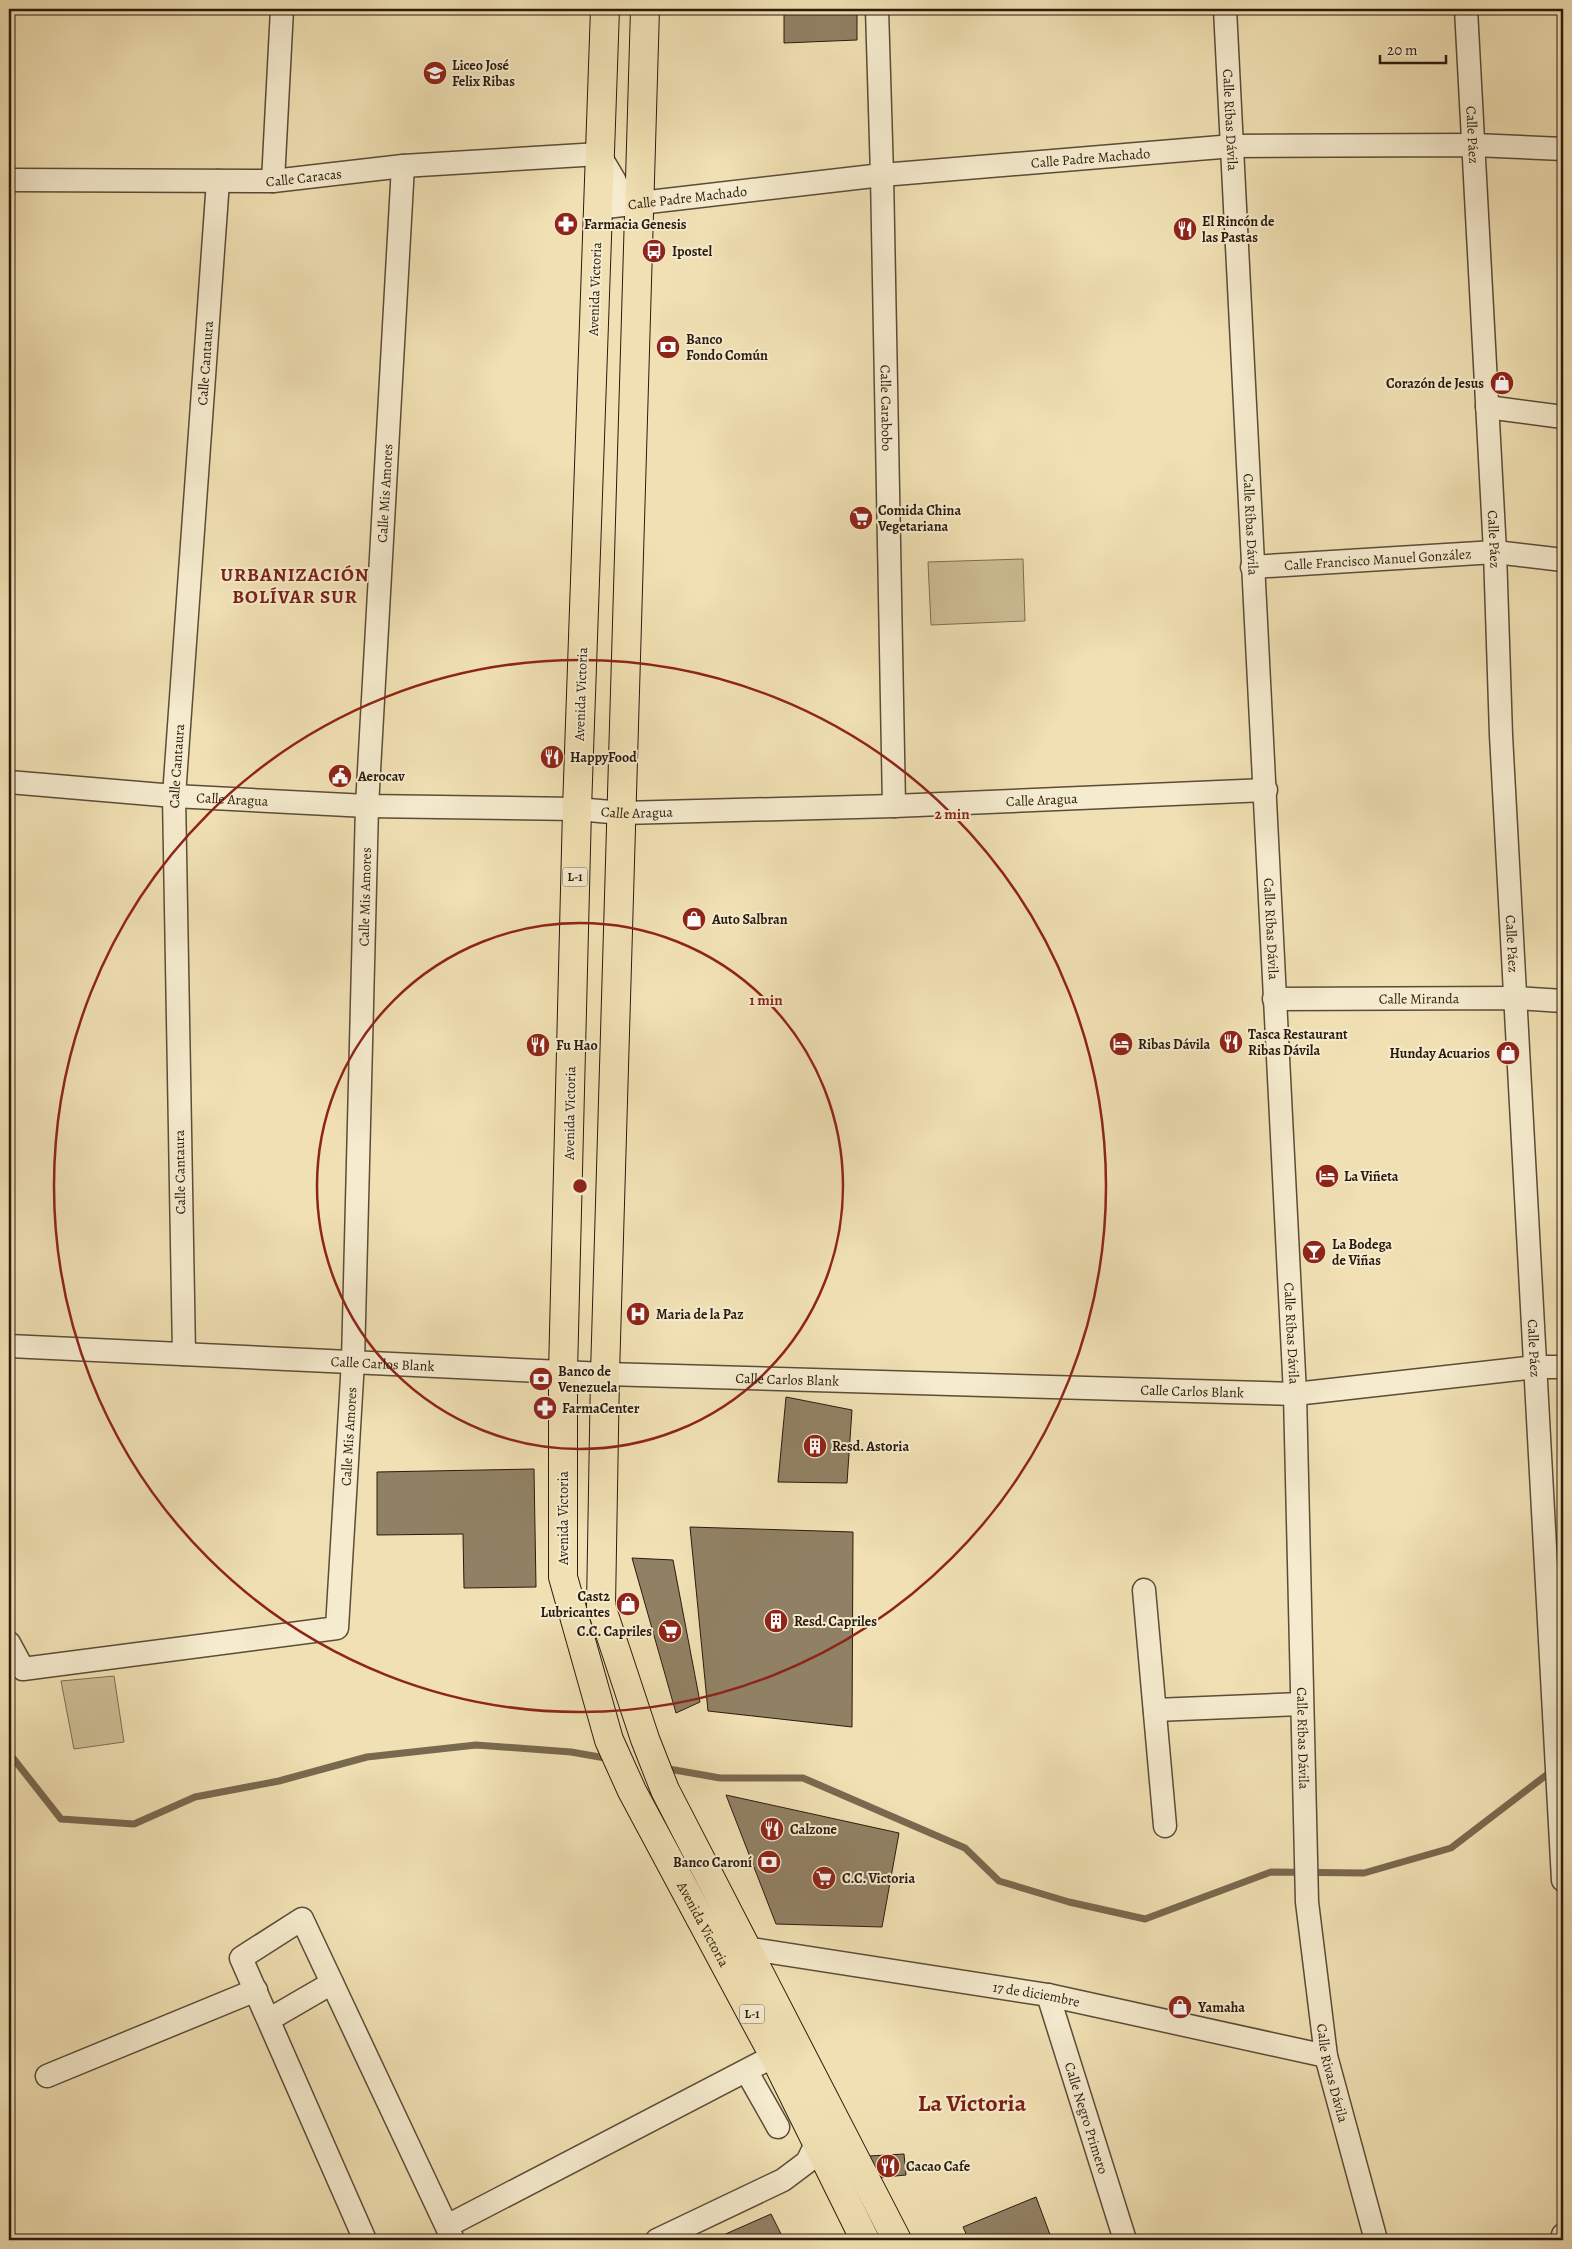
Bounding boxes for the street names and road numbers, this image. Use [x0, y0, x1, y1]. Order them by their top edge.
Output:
street label: Calle Ríbas Dávila [1219, 68, 1243, 172]
street label: Calle Páez [1462, 105, 1484, 164]
street label: Calle Padre Machado [1030, 143, 1151, 172]
street label: Calle Caracas [266, 164, 343, 191]
street label: Calle Padre Machado [627, 181, 748, 214]
street label: Avenida Victoria [584, 241, 606, 337]
street label: Calle Cantaura [192, 320, 217, 406]
street label: Calle Carabobo [876, 364, 897, 451]
street label: Calle Mis Amores [372, 443, 397, 543]
street label: Calle Ríbas Dávila [1239, 473, 1263, 576]
street label: Calle Páez [1483, 510, 1505, 568]
street label: Calle Francisco Manuel González [1284, 544, 1472, 574]
street label: Avenida Victoria [570, 646, 592, 742]
street label: Calle Cantaura [164, 723, 189, 809]
street label: Calle Aragua [196, 788, 269, 810]
street label: Calle Aragua [1005, 789, 1079, 811]
street label: Calle Aragua [600, 802, 674, 823]
street label: Calle Mis Amores [354, 847, 375, 947]
road number: L-1 [562, 868, 588, 886]
street label: Calle Ríbas Dávila [1259, 877, 1284, 981]
street label: Calle Páez [1501, 914, 1523, 973]
street label: Calle Miranda [1379, 989, 1460, 1008]
street label: Avenida Victoria [560, 1065, 580, 1161]
street label: Calle Cantaura [170, 1129, 190, 1214]
street label: Calle Ríbas Dávila [1280, 1282, 1304, 1385]
street label: Calle Páez [1523, 1319, 1545, 1378]
street label: Calle Carlos Blank [330, 1352, 435, 1375]
street label: Calle Carlos Blank [735, 1368, 839, 1390]
street label: Calle Carlos Blank [1140, 1380, 1244, 1402]
street label: Calle Mis Amores [336, 1387, 361, 1487]
street label: Avenida Victoria [554, 1471, 573, 1566]
street label: Calle Ríbas Dávila [1292, 1687, 1314, 1790]
street label: Avenida Victoria [672, 1877, 734, 1970]
street label: 17 de diciembre [992, 1977, 1082, 2011]
road number: L-1 [740, 2005, 764, 2024]
street label: Calle Rivas Dávila [1313, 2023, 1353, 2125]
street label: Calle Negro Primero [1060, 2060, 1113, 2176]

